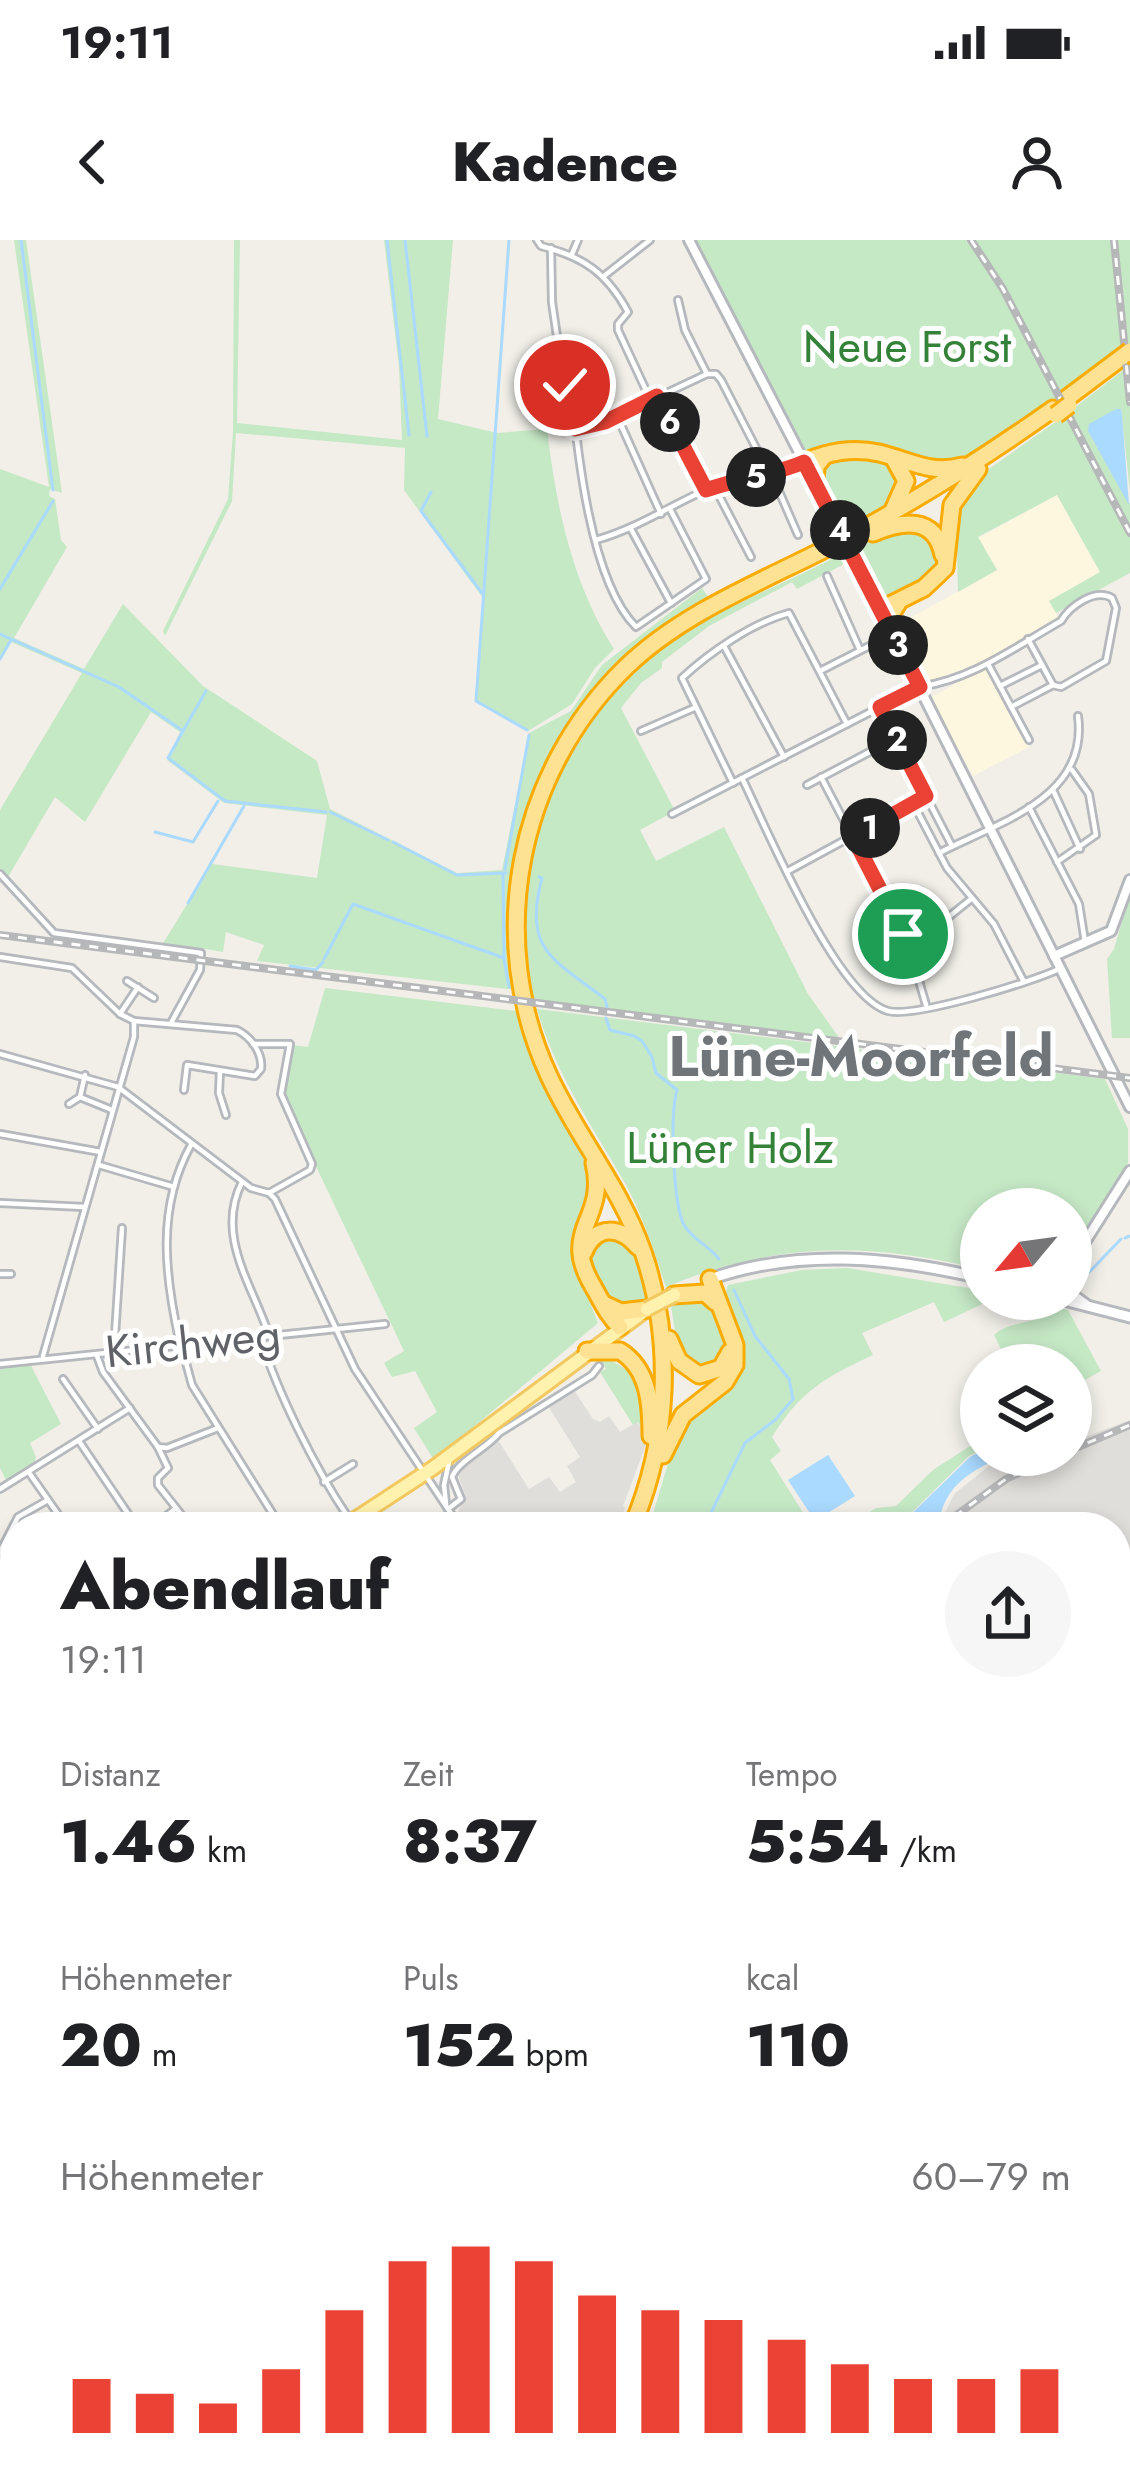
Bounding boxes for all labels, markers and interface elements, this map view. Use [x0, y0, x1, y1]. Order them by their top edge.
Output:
text: 19:11 [60, 10, 173, 75]
text: Kadence [452, 123, 678, 201]
icon: back [60, 129, 126, 195]
icon: person [1004, 129, 1070, 195]
park label: Neue Forst [803, 314, 1011, 379]
pin [514, 334, 616, 436]
icon: check [532, 352, 598, 418]
pin: 6 [640, 392, 700, 452]
text: 6 [659, 398, 681, 445]
pin: 5 [726, 447, 786, 507]
text: 5 [745, 453, 767, 500]
pin: 4 [810, 500, 870, 560]
text: 4 [828, 506, 852, 553]
pin: 3 [868, 615, 928, 675]
text: 3 [888, 621, 908, 668]
pin: 2 [867, 710, 927, 770]
text: 2 [886, 716, 908, 763]
pin: 1 [840, 798, 900, 858]
text: 1 [862, 804, 878, 851]
pin [852, 883, 954, 985]
icon: arrive [870, 901, 936, 967]
district label: Lüne-Moorfeld [668, 1015, 1054, 1097]
park label: Lüner Holz [626, 1115, 834, 1180]
north arrow [960, 1188, 1092, 1320]
map controls [960, 1188, 1092, 1476]
street label: Kirchweg [102, 1302, 284, 1384]
button: layers [960, 1344, 1092, 1476]
text: Abendlauf [60, 1538, 389, 1634]
button: share [945, 1551, 1071, 1677]
text: 19:11 [60, 1631, 147, 1688]
text: Distanz [60, 1751, 161, 1798]
text: Zeit [403, 1751, 454, 1798]
text: Tempo [746, 1751, 838, 1798]
text: 1.46 [60, 1798, 197, 1885]
text: 8:37 [403, 1798, 537, 1885]
text: 5:54 [746, 1798, 890, 1885]
text: km [197, 1827, 247, 1874]
text: /km [890, 1827, 957, 1874]
text: Höhenmeter [60, 1955, 232, 2002]
text: Puls [403, 1955, 459, 2002]
text: kcal [746, 1955, 799, 2002]
text: 20 [60, 2002, 142, 2089]
text: 152 [403, 2002, 516, 2089]
text: 110 [746, 2002, 850, 2089]
text: m [142, 2031, 177, 2078]
text: bpm [516, 2031, 589, 2078]
text: Höhenmeter [60, 2148, 264, 2205]
text: 60–79 m [911, 2148, 1071, 2205]

